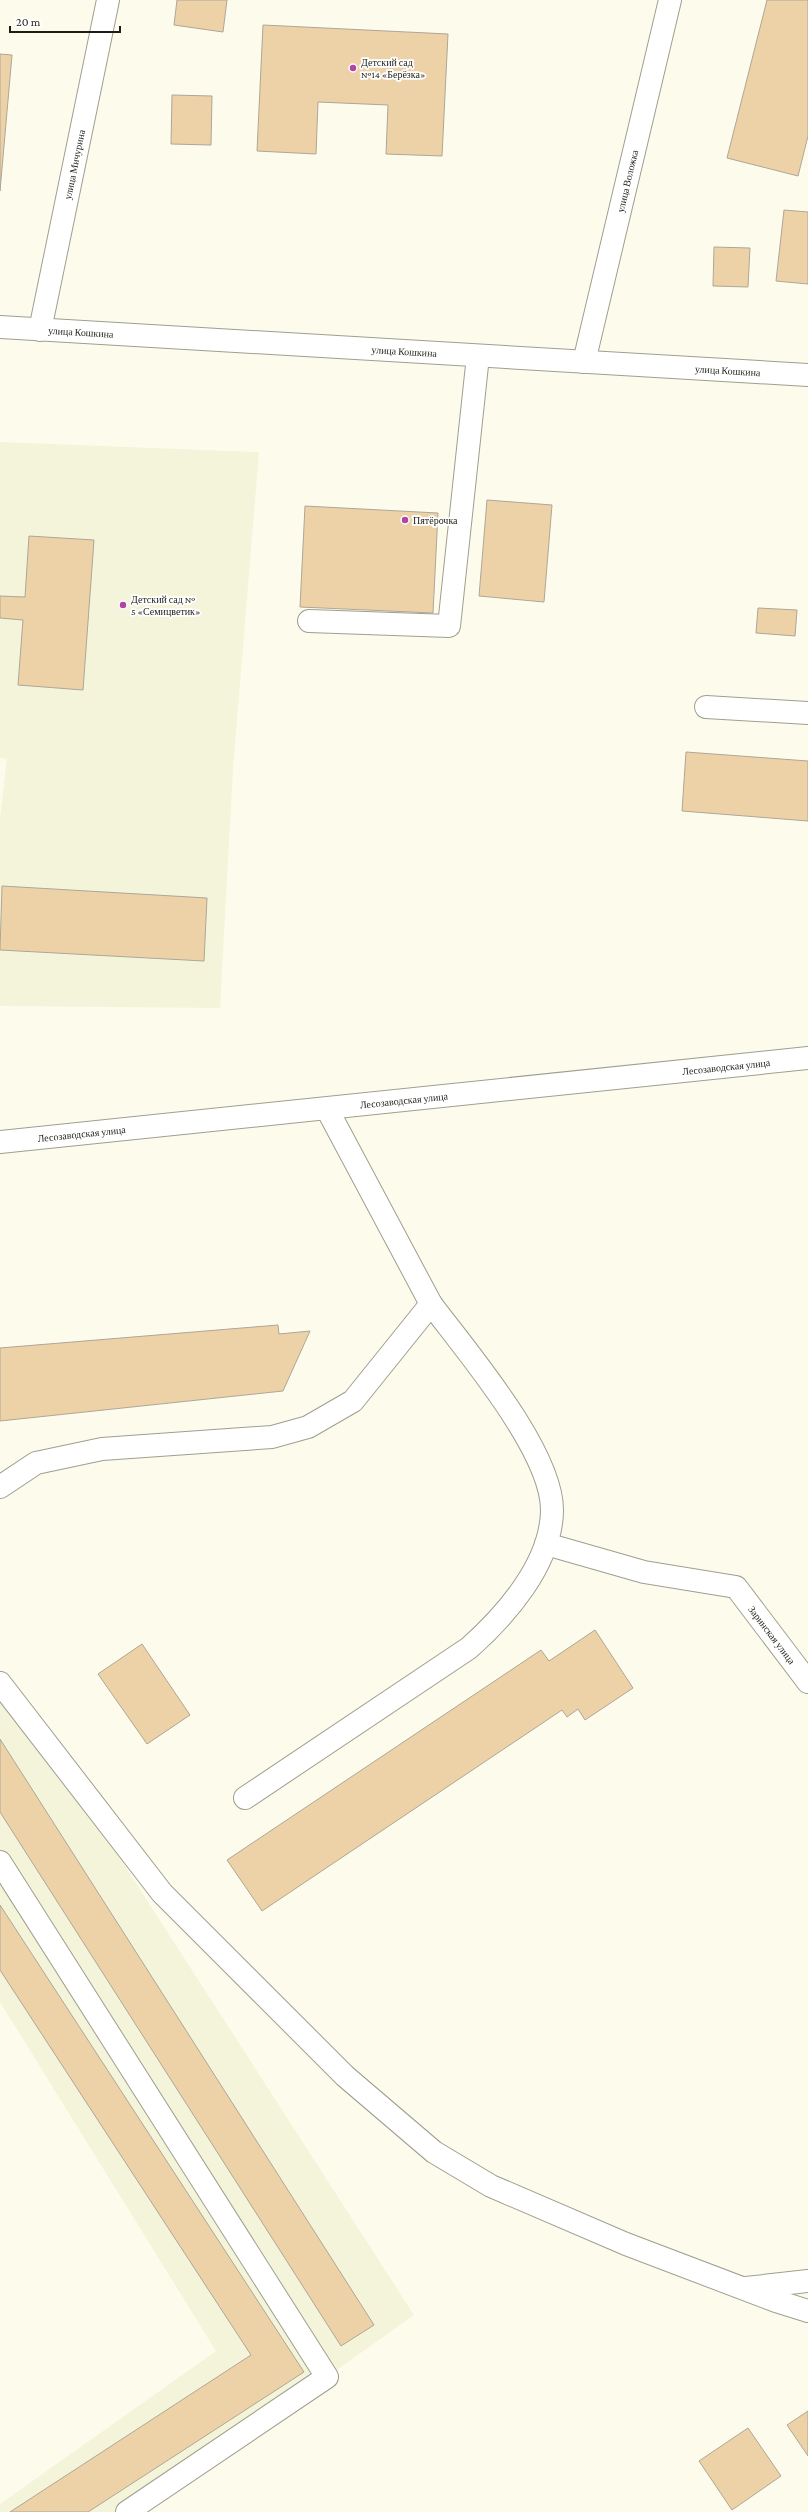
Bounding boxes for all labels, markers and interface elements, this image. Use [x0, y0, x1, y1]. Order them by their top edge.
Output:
scale bar [10, 8, 120, 34]
text: 20 m [16, 15, 41, 29]
place label: Детский сад №14 «Берёзка» [361, 57, 425, 80]
marker: Детский сад №14 «Берёзка» [348, 63, 358, 73]
street label: улица Мичурина [62, 128, 87, 200]
street label: улица Воложка [614, 148, 640, 213]
street label: улица Кошкина [48, 324, 114, 339]
street label: улица Кошкина [371, 344, 438, 358]
street label: улица Кошкина [695, 363, 761, 378]
marker: Пятёрочка [400, 515, 410, 525]
place label: Пятёрочка [413, 515, 458, 526]
place label: Детский сад № 5 «Семицветик» [131, 594, 200, 617]
marker: Детский сад № 5 «Семицветик» [118, 600, 128, 610]
street label: Лесозаводская улица [681, 1056, 771, 1077]
street label: Лесозаводская улица [359, 1090, 449, 1110]
street label: Лесозаводская улица [37, 1123, 127, 1144]
street label: Заринская улица [747, 1603, 798, 1666]

